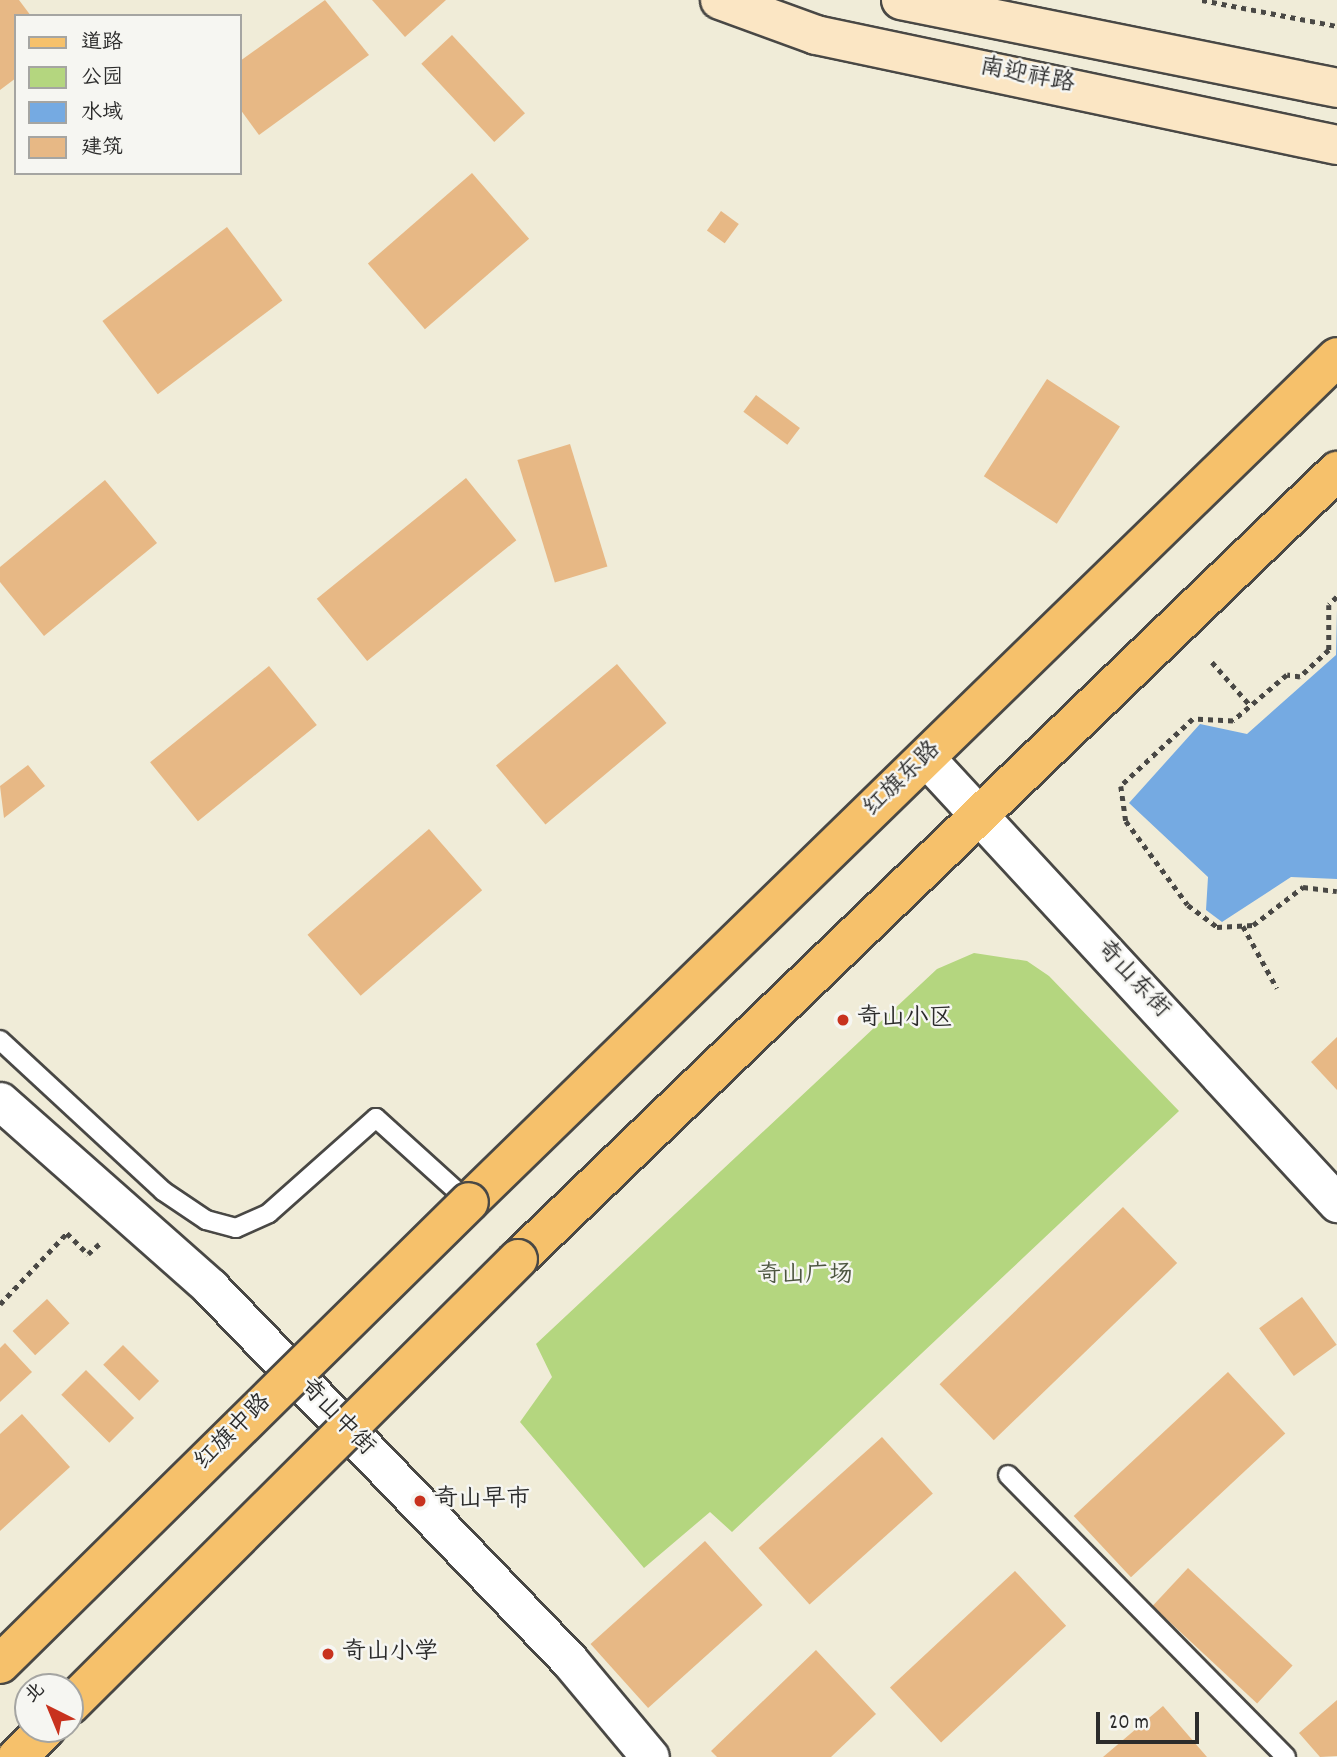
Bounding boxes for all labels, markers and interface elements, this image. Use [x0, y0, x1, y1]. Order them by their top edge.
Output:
legend [14, 14, 242, 175]
text: 道路 [81, 29, 123, 59]
street label: 南迎祥路 [977, 54, 1077, 100]
text: 公园 [81, 64, 123, 94]
text: 水域 [81, 99, 123, 129]
text: 建筑 [81, 134, 123, 164]
street label: 红旗东路 [858, 736, 948, 824]
street label: 奇山东街 [1089, 935, 1175, 1025]
place label: 奇山小区 [857, 1006, 953, 1034]
marker: 奇山小区 [835, 1012, 851, 1028]
park label: 奇山广场 [757, 1263, 853, 1291]
street label: 奇山中街 [292, 1373, 380, 1463]
street label: 红旗中路 [190, 1389, 278, 1477]
place label: 奇山早市 [434, 1487, 530, 1515]
marker: 奇山早市 [412, 1493, 428, 1509]
place label: 奇山小学 [342, 1640, 438, 1668]
marker: 奇山小学 [320, 1646, 336, 1662]
north arrow [14, 1673, 84, 1743]
text: 北 [20, 1677, 52, 1710]
scale bar [1099, 1698, 1202, 1742]
text: 20 m [1109, 1709, 1149, 1739]

